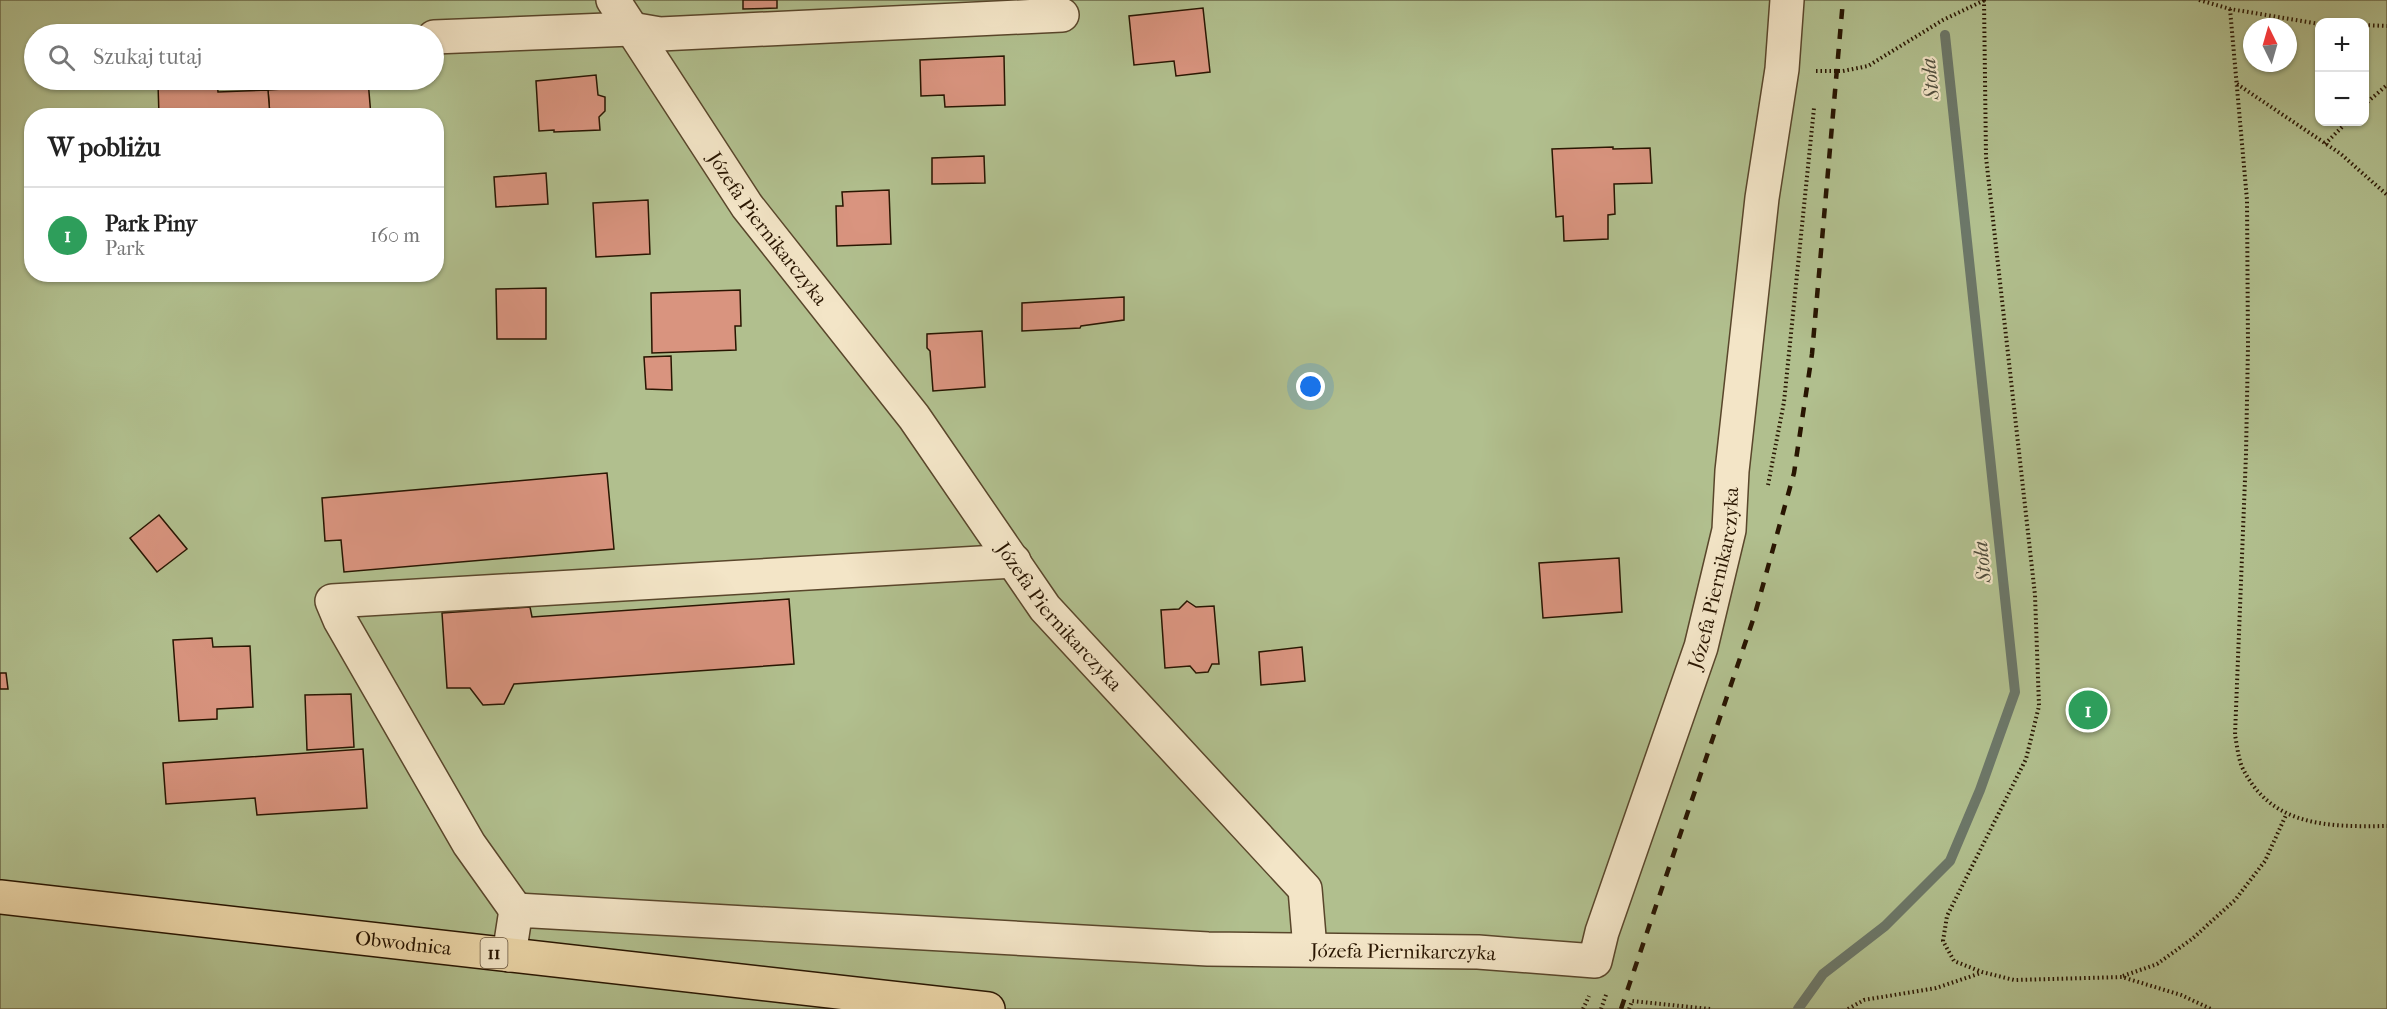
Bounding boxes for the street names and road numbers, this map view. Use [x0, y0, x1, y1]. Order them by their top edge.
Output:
street label: Józefa Piernikarczyka [702, 146, 832, 311]
street label: Józefa Piernikarczyka [1683, 486, 1743, 674]
street label: Józefa Piernikarczyka [990, 536, 1127, 696]
street label: Obwodnica [354, 926, 454, 960]
road number: 11 [480, 938, 508, 968]
street label: Józefa Piernikarczyka [1308, 939, 1498, 965]

